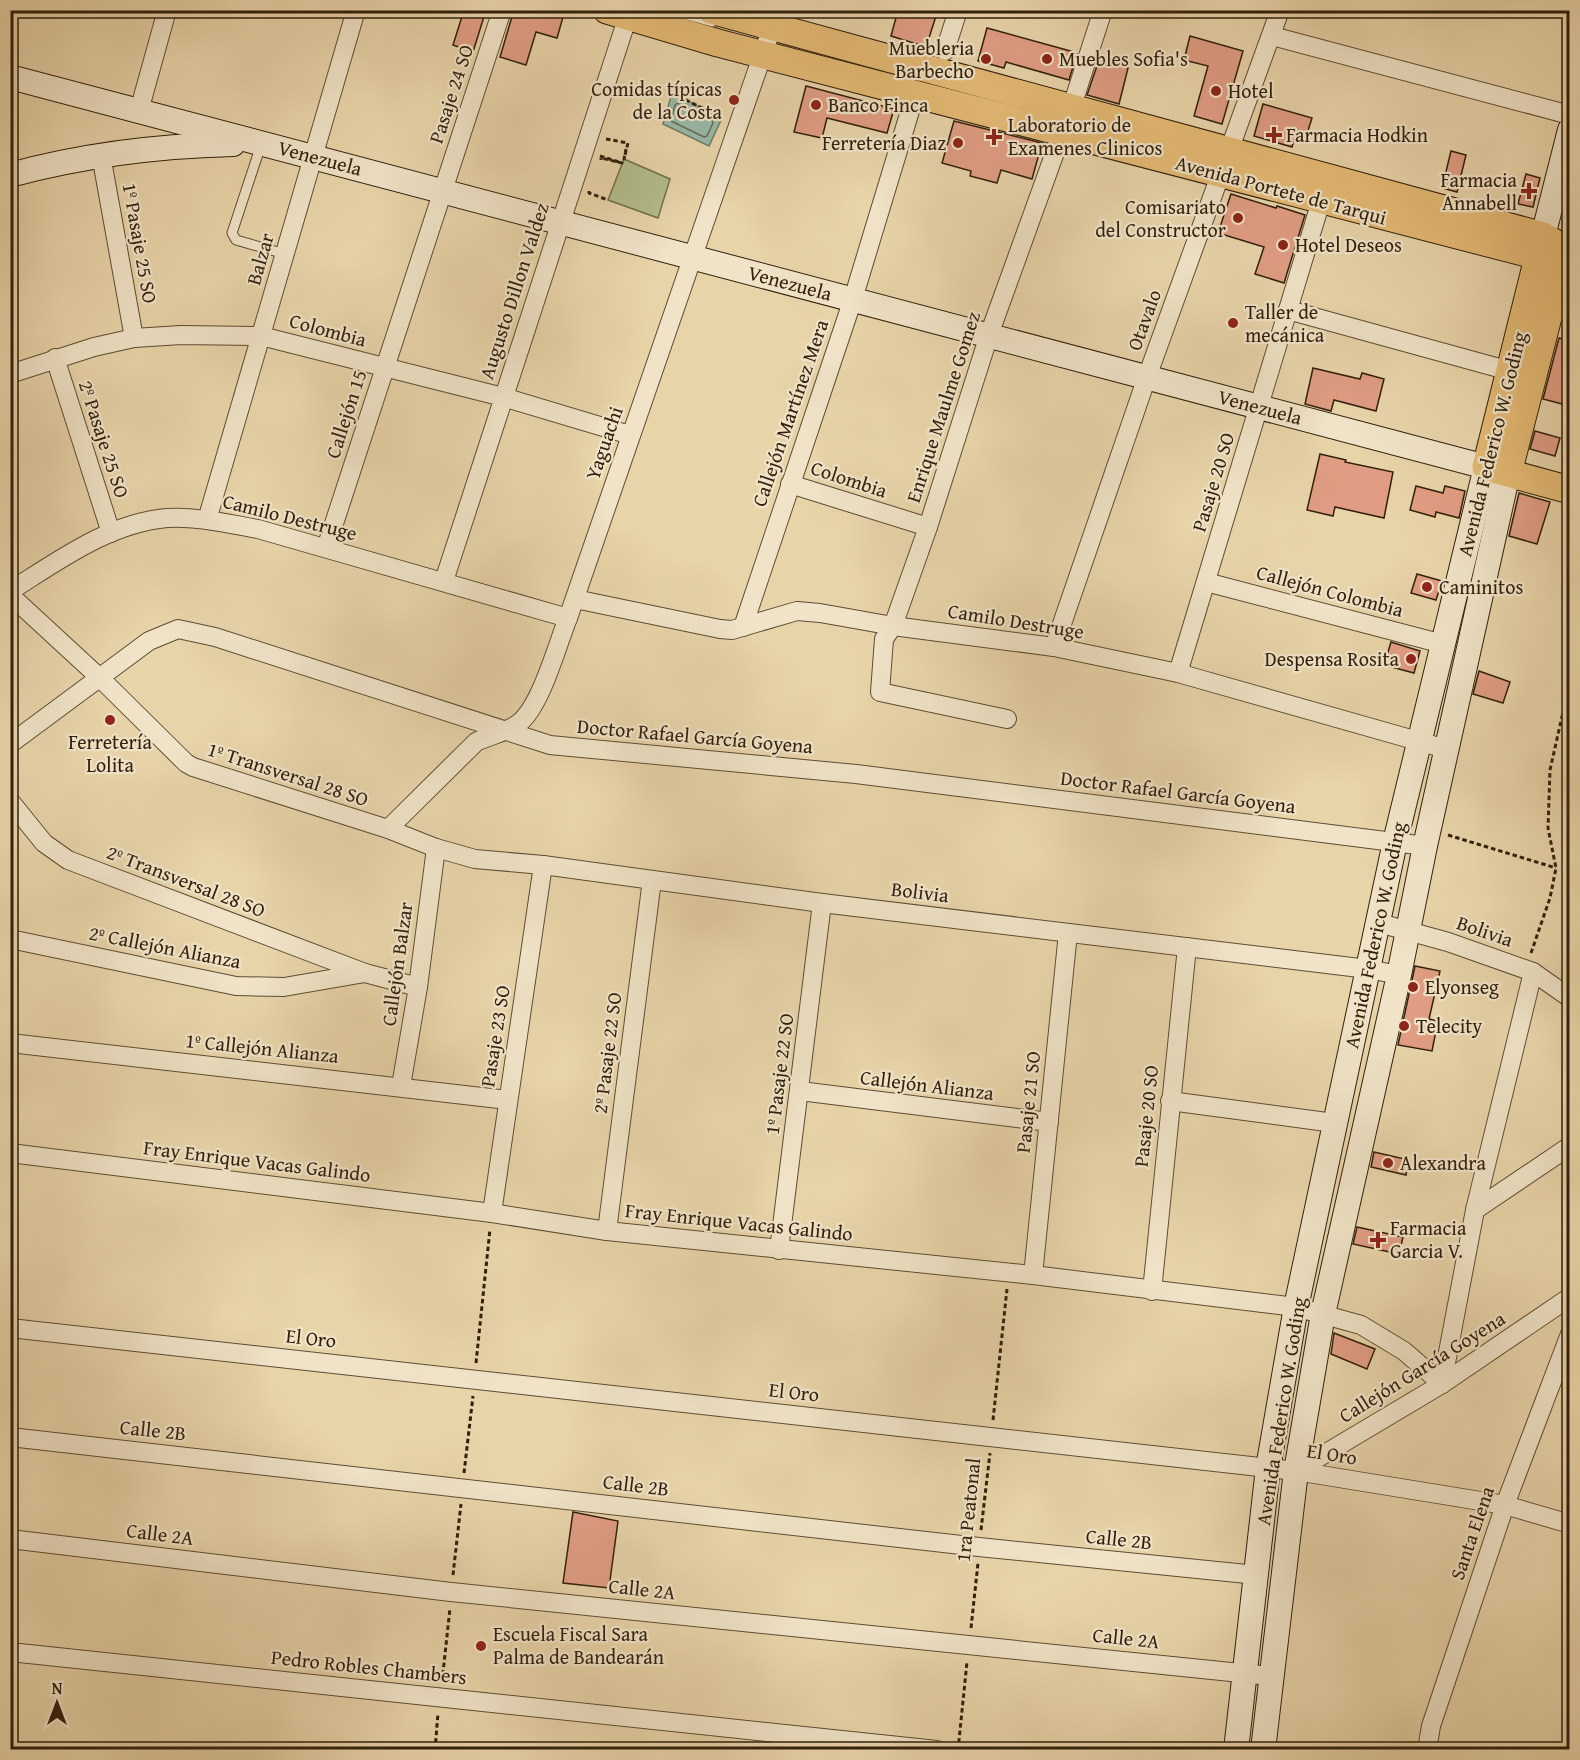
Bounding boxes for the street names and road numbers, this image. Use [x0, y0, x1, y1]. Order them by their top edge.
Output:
street label: Pasaje 24 SO [421, 41, 480, 147]
street label: Venezuela [275, 132, 366, 183]
street label: Avenida Portete de Tarqui [1173, 147, 1390, 232]
street label: 1º Pasaje 25 SO [116, 180, 165, 306]
street label: Augusto Dillon Valdez [471, 199, 556, 383]
street label: Balzar [238, 229, 281, 288]
street label: Venezuela [745, 257, 836, 308]
street label: Otavalo [1119, 285, 1168, 354]
street label: Colombia [286, 305, 370, 354]
street label: Enrique Maulme Gomez [898, 307, 987, 506]
street label: Callejón Martínez Mera [744, 315, 835, 510]
street label: Avenida Federico W. Goding [1450, 328, 1534, 559]
street label: Callejón 15 [318, 366, 373, 462]
street label: 2º Pasaje 25 SO [72, 376, 137, 501]
street label: Venezuela [1215, 381, 1306, 432]
street label: Yaguachi [577, 402, 630, 483]
street label: Pasaje 20 SO [1184, 429, 1241, 535]
street label: Colombia [807, 453, 892, 505]
street label: Camilo Destruge [220, 486, 360, 547]
street label: Callejón Colombia [1254, 557, 1407, 624]
street label: Camilo Destruge [946, 595, 1086, 646]
street label: Doctor Rafael García Goyena [576, 711, 815, 760]
street label: 1º Transversal 28 SO [204, 734, 372, 813]
street label: Doctor Rafael García Goyena [1059, 763, 1298, 820]
street label: Avenida Federico W. Goding [1336, 819, 1413, 1051]
street label: 2º Transversal 28 SO [103, 837, 270, 924]
street label: Bolivia [890, 874, 951, 909]
street label: Callejón Balzar [373, 900, 420, 1028]
street label: Bolivia [1453, 907, 1518, 954]
street label: 2º Callejón Alianza [87, 918, 244, 976]
street label: Pasaje 23 SO [472, 983, 517, 1089]
street label: 2º Pasaje 22 SO [585, 991, 628, 1115]
street label: 1º Pasaje 22 SO [757, 1012, 800, 1136]
street label: 1º Callejón Alianza [184, 1025, 341, 1070]
street label: Pasaje 21 SO [1008, 1050, 1047, 1154]
street label: Callejón Alianza [859, 1062, 996, 1107]
street label: Pasaje 20 SO [1126, 1064, 1165, 1168]
street label: Fray Enrique Vacas Galindo [142, 1132, 372, 1189]
street label: Fray Enrique Vacas Galindo [624, 1195, 854, 1248]
street label: Avenida Federico W. Goding [1248, 1295, 1313, 1527]
street label: Callejón García Goyena [1333, 1303, 1511, 1430]
street label: El Oro [284, 1320, 338, 1355]
street label: El Oro [767, 1374, 821, 1409]
street label: Calle 2B [119, 1412, 188, 1447]
street label: El Oro [1305, 1435, 1359, 1472]
street label: 1ra Peatonal [948, 1456, 987, 1564]
street label: Calle 2B [601, 1466, 671, 1503]
street label: Santa Elena [1442, 1482, 1501, 1583]
street label: Calle 2A [125, 1515, 195, 1552]
street label: Calle 2B [1085, 1521, 1154, 1556]
street label: Calle 2A [607, 1571, 677, 1606]
street label: Calle 2A [1091, 1620, 1161, 1655]
street label: Pedro Robles Chambers [270, 1642, 468, 1691]

